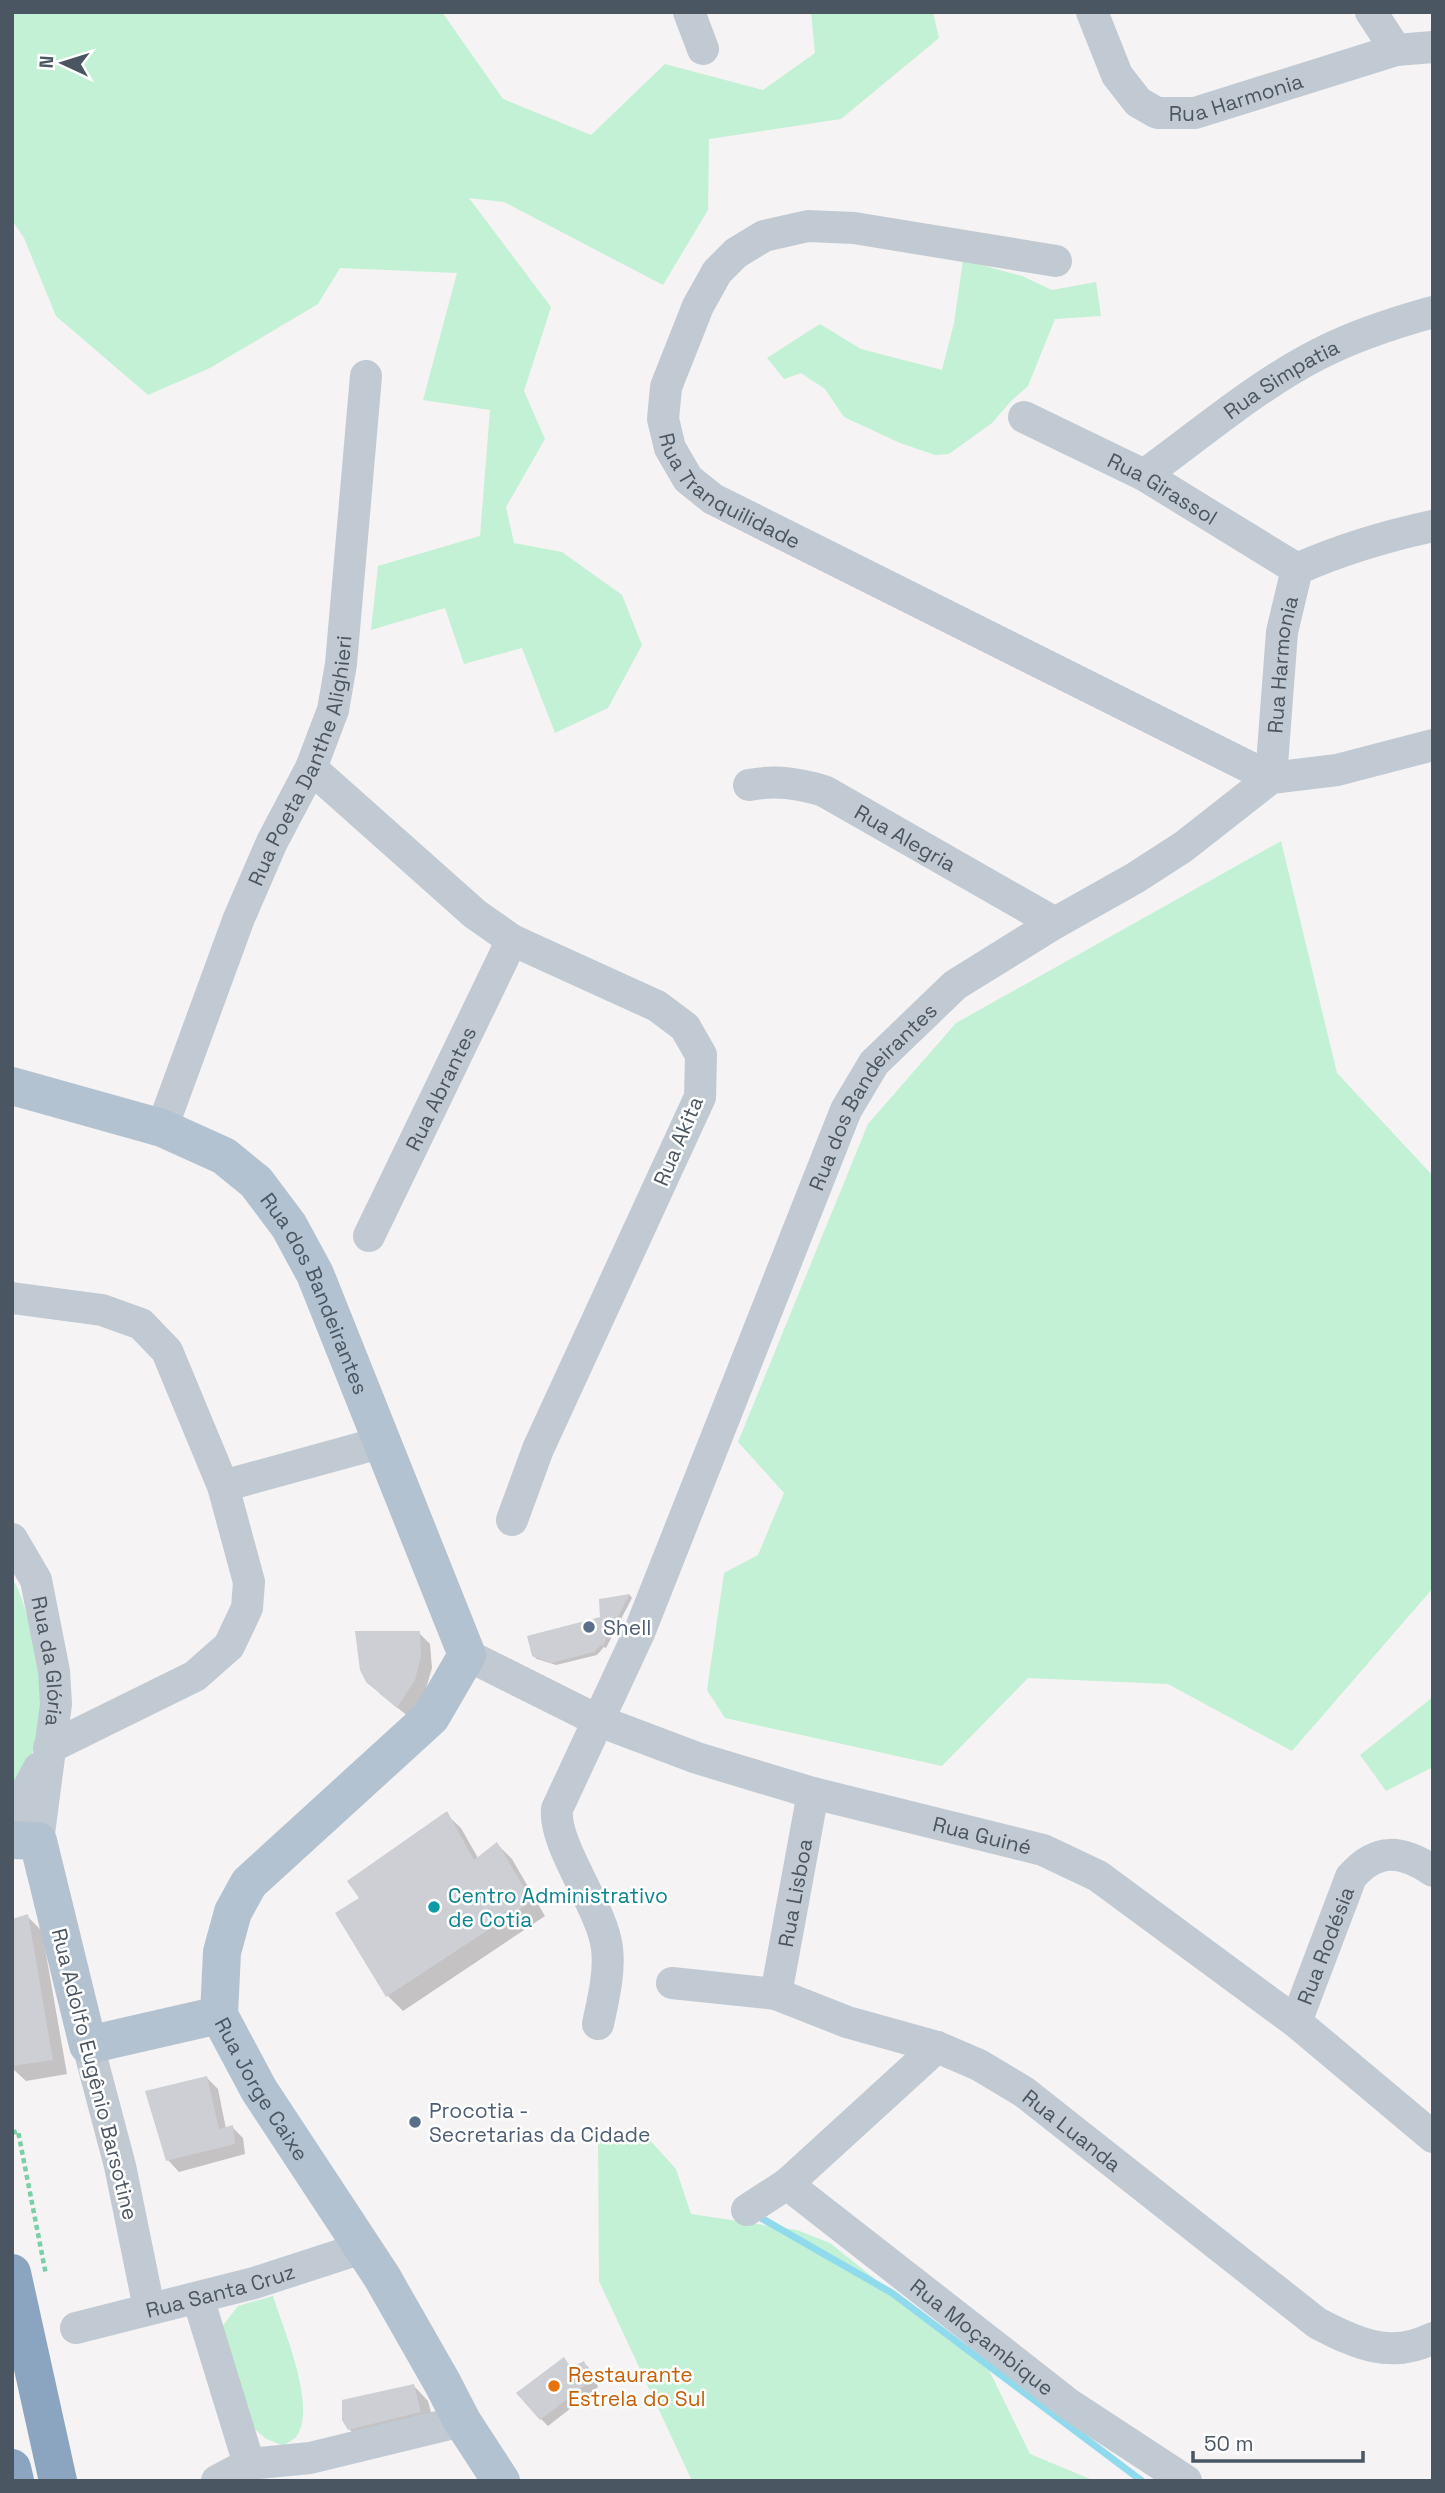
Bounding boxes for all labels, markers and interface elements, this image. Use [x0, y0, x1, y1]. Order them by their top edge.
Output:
north arrow [28, 28, 98, 98]
text: N [34, 55, 59, 69]
street label: Rua Harmonia [1169, 67, 1306, 127]
street label: Rua Simpatia [1218, 333, 1343, 425]
street label: Rua Tranquilidade [653, 430, 805, 554]
street label: Rua Girassol [1103, 446, 1223, 530]
street label: Rua Harmonia [1261, 593, 1304, 734]
street label: Rua Poeta Danthe Alighieri [241, 634, 357, 890]
street label: Rua Alegria [850, 798, 961, 877]
street label: Rua dos Bandeirantes [802, 997, 942, 1194]
street label: Rua Abrantes [399, 1022, 482, 1155]
street label: Rua Akita [647, 1092, 709, 1190]
street label: Rua dos Bandeirantes [255, 1187, 375, 1398]
street label: Rua da Glória [26, 1594, 70, 1728]
place label: Shell [603, 1614, 651, 1641]
marker: Shell [581, 1619, 597, 1635]
street label: Rua Guiné [930, 1810, 1035, 1860]
street label: Rua Lisboa [771, 1836, 818, 1949]
place label: Centro Administrativo de Cotia [448, 1882, 668, 1933]
street label: Rua Rodésia [1290, 1883, 1360, 2008]
marker: Centro Administrativo de Cotia [426, 1899, 442, 1915]
street label: Rua Adolfo Eugênio Barsotine [46, 1925, 144, 2223]
street label: Rua Jorge Caixe [209, 2012, 315, 2166]
street label: Rua Luanda [1017, 2083, 1127, 2177]
place label: Procotia - Secretarias da Cidade [429, 2097, 651, 2148]
marker: Procotia - Secretarias da Cidade [407, 2114, 423, 2130]
street label: Rua Santa Cruz [143, 2257, 298, 2323]
street label: Rua Moçambique [905, 2272, 1060, 2401]
place label: Restaurante Estrela do Sul [568, 2361, 706, 2412]
marker: Restaurante Estrela do Sul [546, 2378, 562, 2394]
scale bar [1193, 2420, 1363, 2464]
text: 50 m [1204, 2430, 1254, 2457]

